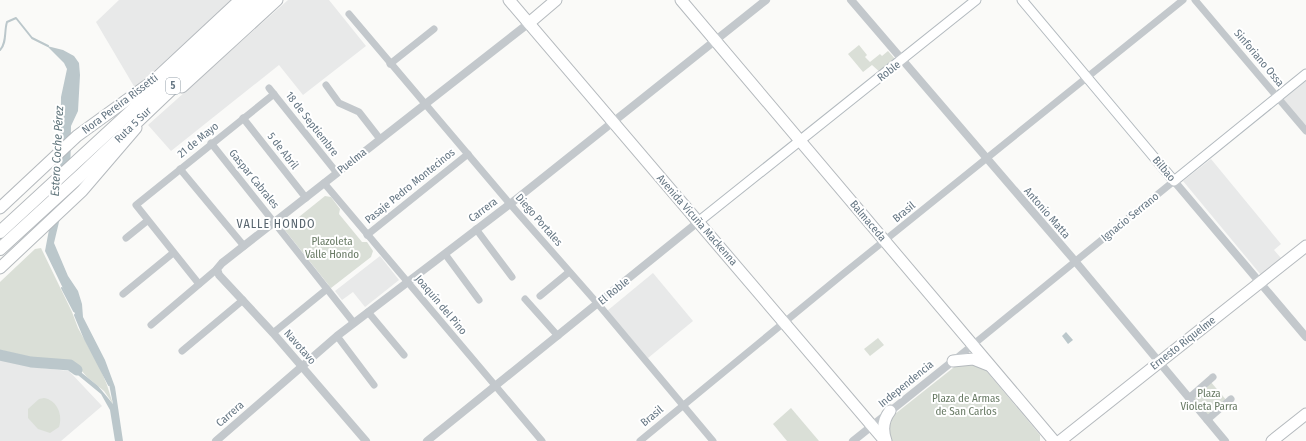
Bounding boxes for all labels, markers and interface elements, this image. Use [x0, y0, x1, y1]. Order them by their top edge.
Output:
street label: Sinforiano Ossa [1231, 27, 1287, 89]
street label: Roble [875, 58, 903, 84]
street label: Nora Pereira Rissetti [80, 71, 161, 137]
road number: 5 [166, 78, 180, 94]
street label: 18 de Septiembre [283, 89, 341, 159]
street label: Ruta 5 Sur [112, 104, 154, 146]
water label: Estero Coche Pérez [48, 105, 66, 197]
street label: 21 de Mayo [175, 119, 221, 160]
street label: 5 de Abril [265, 130, 301, 172]
street label: Puelma [335, 146, 369, 176]
street label: Pasaje Pedro Montecinos [362, 146, 458, 226]
street label: Gaspar Cabrales [226, 147, 282, 211]
street label: Bilbao [1150, 154, 1178, 184]
street label: Avenida Vicuña Mackenna [654, 172, 740, 268]
street label: Antonio Matta [1021, 185, 1073, 241]
street label: Ignacio Serrano [1099, 190, 1162, 244]
street label: Diego Portales [513, 191, 565, 249]
street label: Carrera [466, 195, 500, 225]
street label: Balmaceda [847, 198, 889, 244]
street label: Brasil [890, 199, 918, 225]
district label: VALLE HONDO [237, 217, 315, 231]
park label: Plazoleta Valle Hondo [305, 235, 359, 261]
street label: Joaquín del Pino [412, 273, 470, 338]
street label: El Roble [596, 275, 632, 307]
street label: Ernesto Riquelme [1148, 313, 1218, 373]
street label: Navotavo [281, 327, 319, 367]
street label: Independencia [876, 358, 936, 410]
park label: Plaza Violeta Parra [1180, 387, 1238, 413]
park label: Plaza de Armas de San Carlos [932, 392, 1000, 418]
street label: Carrera [213, 398, 247, 430]
street label: Brasil [638, 403, 666, 429]

